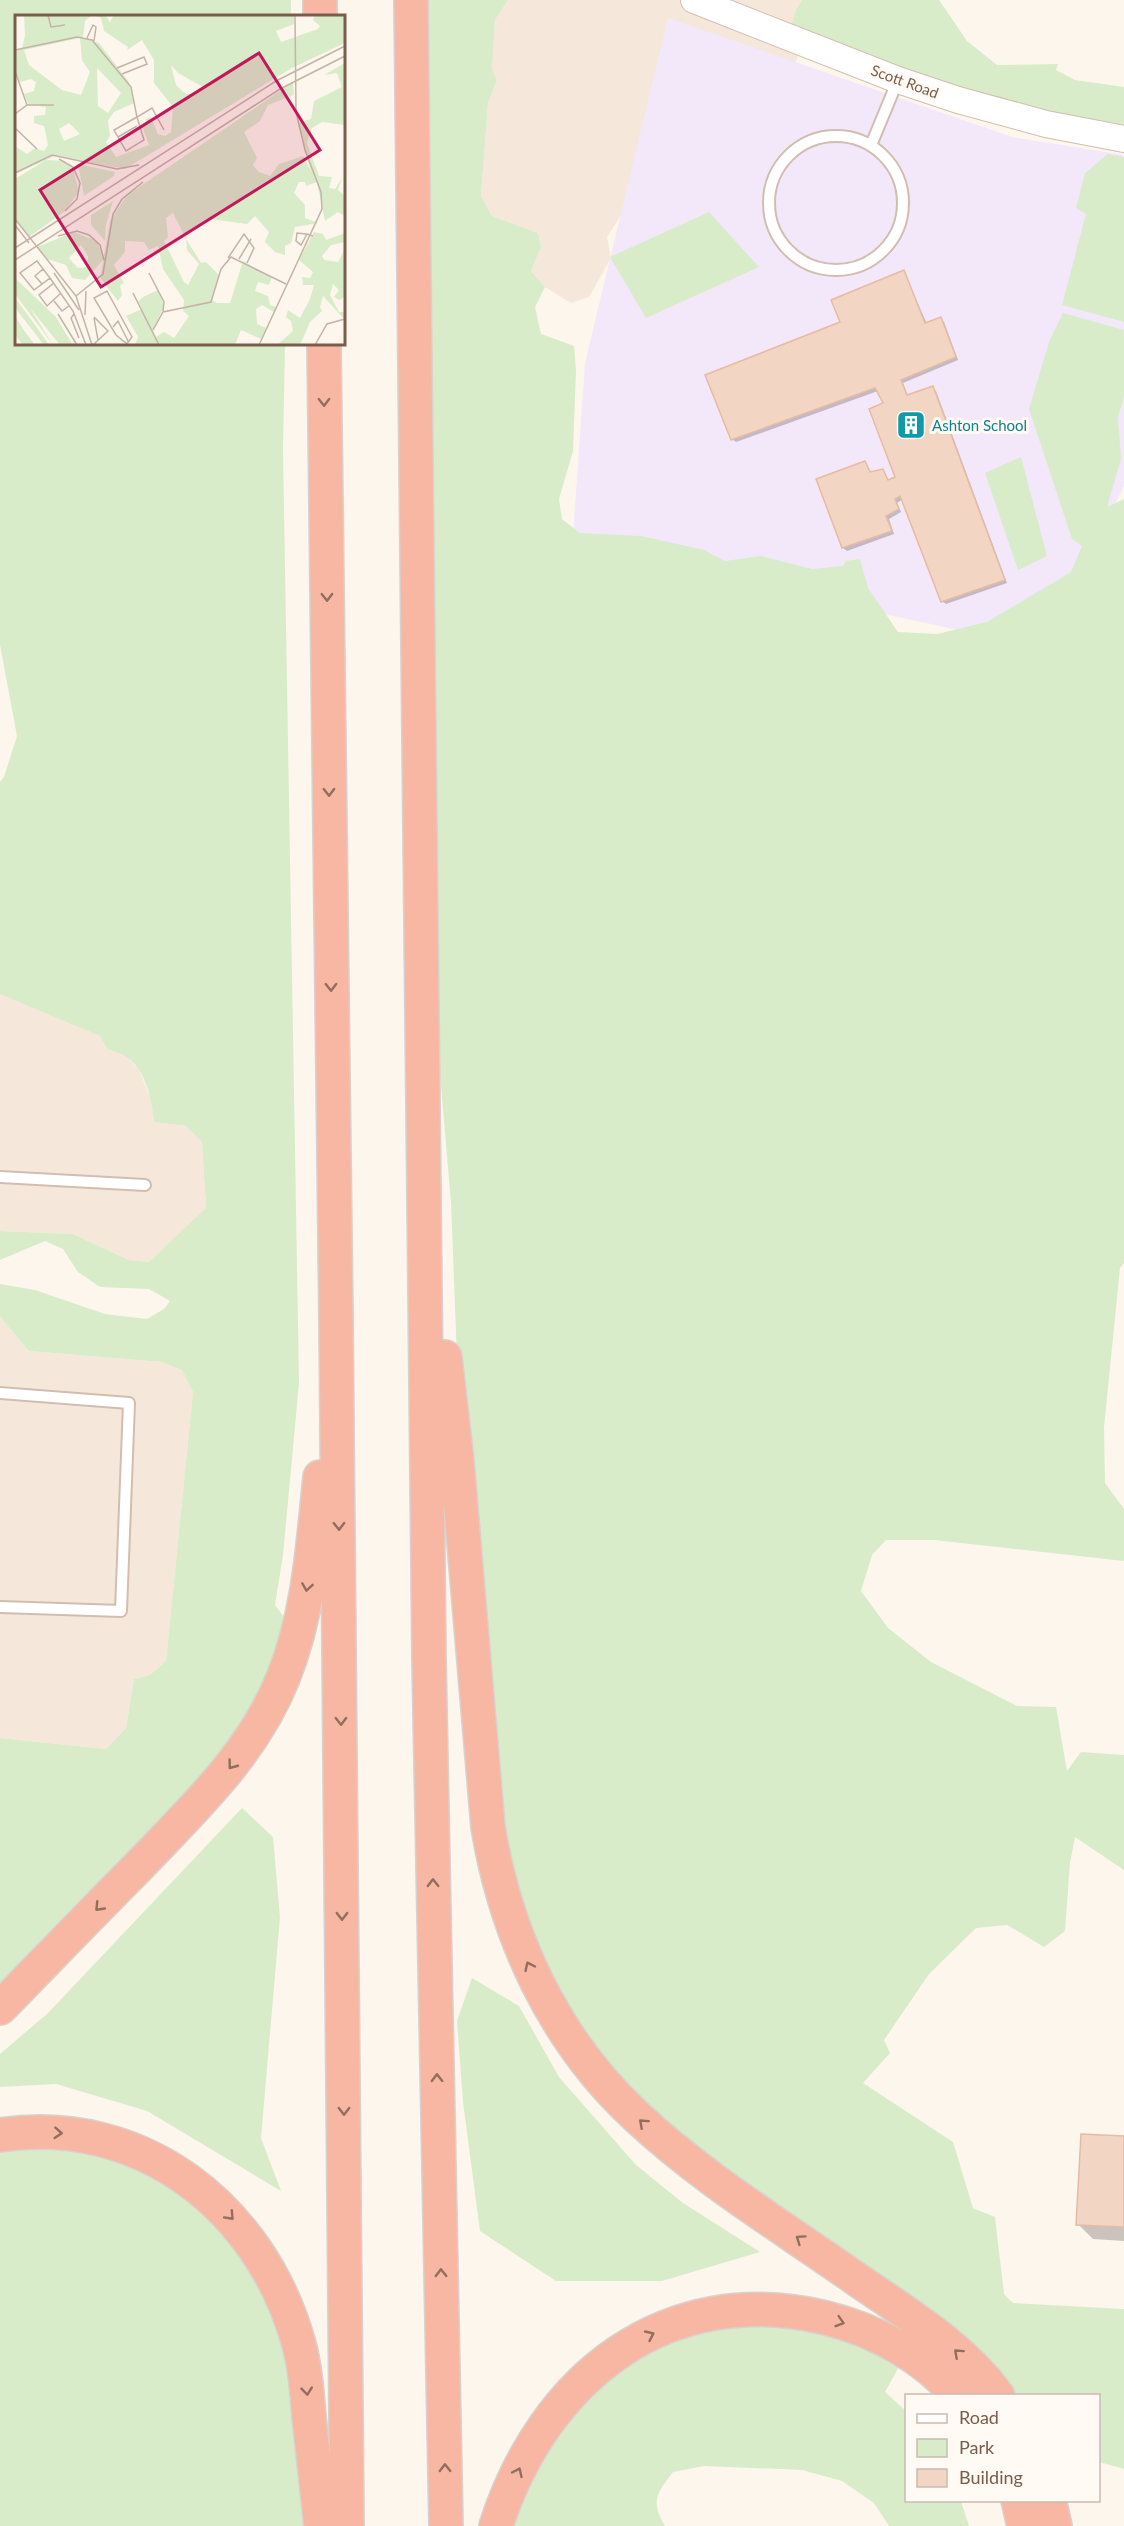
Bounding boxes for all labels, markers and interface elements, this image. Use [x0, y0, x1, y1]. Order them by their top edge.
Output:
inset map [15, 15, 345, 345]
street label: Scott Road [869, 60, 941, 102]
one-way arrow [318, 397, 330, 406]
building icon: Ashton School [895, 409, 927, 441]
place label: Ashton School [932, 416, 1027, 434]
one-way arrow [321, 592, 333, 601]
one-way arrow [323, 787, 335, 796]
one-way arrow [325, 982, 338, 991]
one-way arrow [333, 1521, 345, 1530]
one-way arrow [302, 1583, 314, 1592]
one-way arrow [335, 1716, 347, 1725]
one-way arrow [228, 1758, 239, 1769]
one-way arrow [427, 1878, 439, 1887]
one-way arrow [95, 1899, 106, 1910]
one-way arrow [336, 1911, 349, 1920]
one-way arrow [525, 1962, 537, 1973]
one-way arrow [431, 2073, 443, 2082]
one-way arrow [338, 2106, 350, 2115]
one-way arrow [640, 2119, 650, 2130]
one-way arrow [54, 2127, 63, 2140]
one-way arrow [222, 2209, 233, 2220]
one-way arrow [795, 2235, 806, 2246]
one-way arrow [435, 2268, 447, 2277]
one-way arrow [834, 2315, 845, 2327]
one-way arrow [644, 2330, 655, 2342]
one-way arrow [954, 2349, 965, 2360]
one-way arrow [300, 2387, 312, 2396]
legend [905, 2394, 1100, 2502]
text: Road [959, 2406, 999, 2428]
text: Park [959, 2436, 995, 2458]
one-way arrow [439, 2463, 451, 2472]
text: Building [959, 2466, 1023, 2488]
one-way arrow [510, 2467, 522, 2478]

